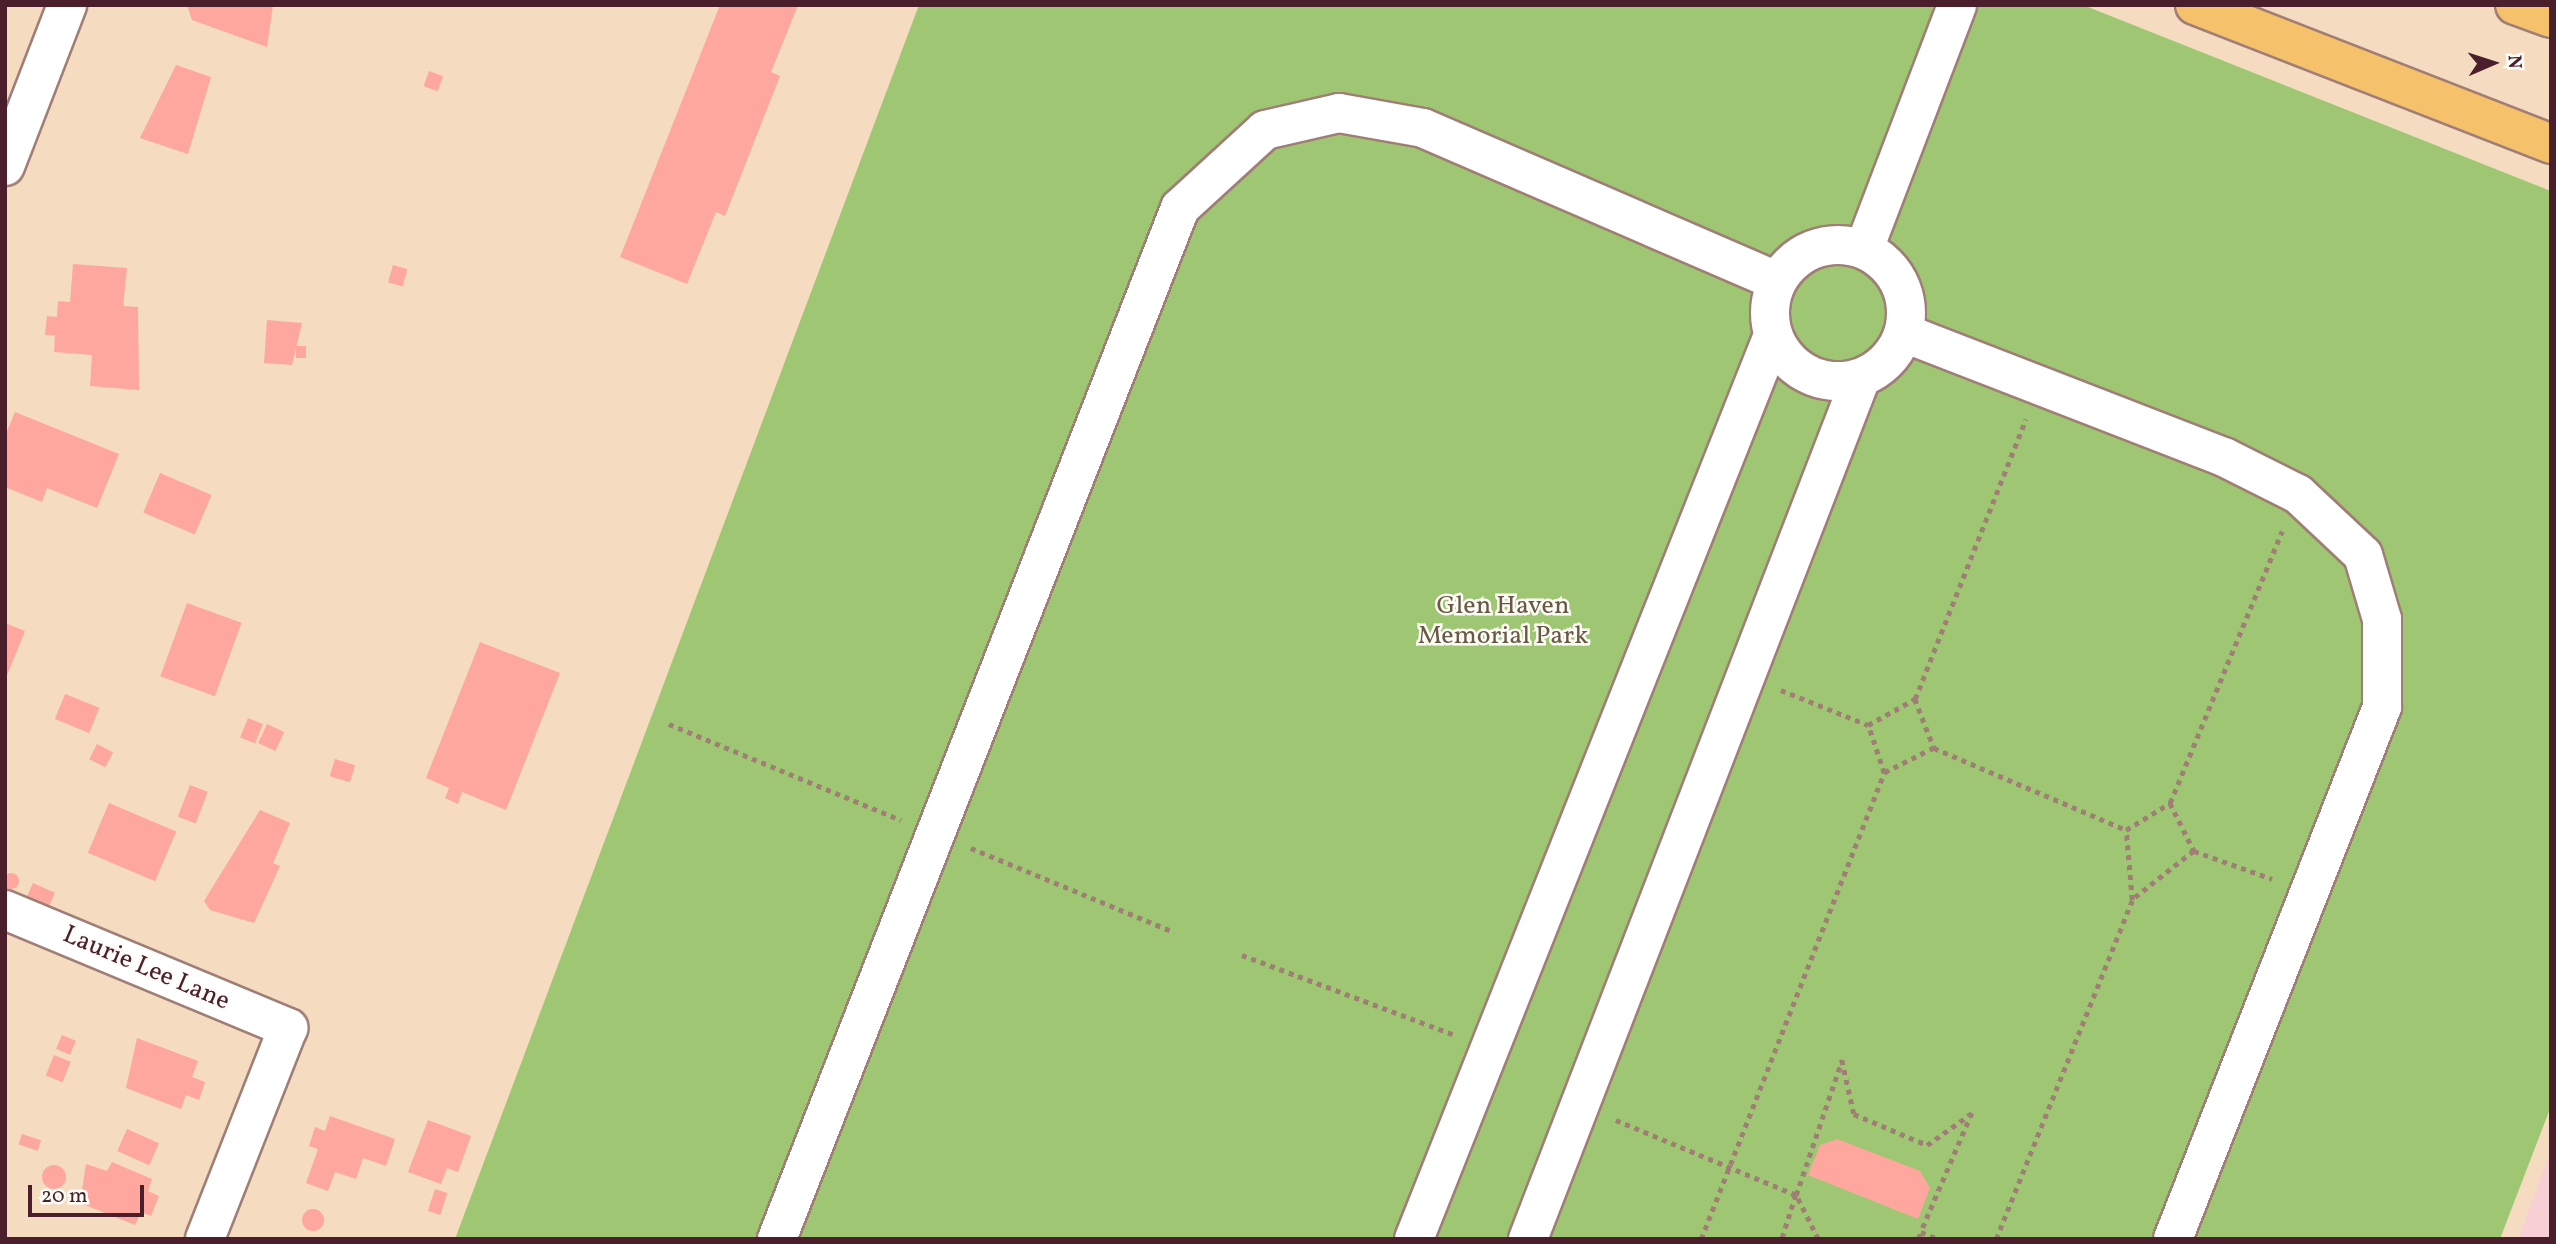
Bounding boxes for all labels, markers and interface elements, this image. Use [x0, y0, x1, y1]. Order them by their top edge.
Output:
north arrow [2458, 28, 2528, 98]
text: N [2501, 54, 2527, 69]
park label: Glen Haven Memorial Park [1418, 591, 1588, 652]
street label: Laurie Lee Lane [58, 920, 234, 1018]
scale bar [32, 1170, 147, 1214]
text: 20 m [41, 1182, 87, 1211]

